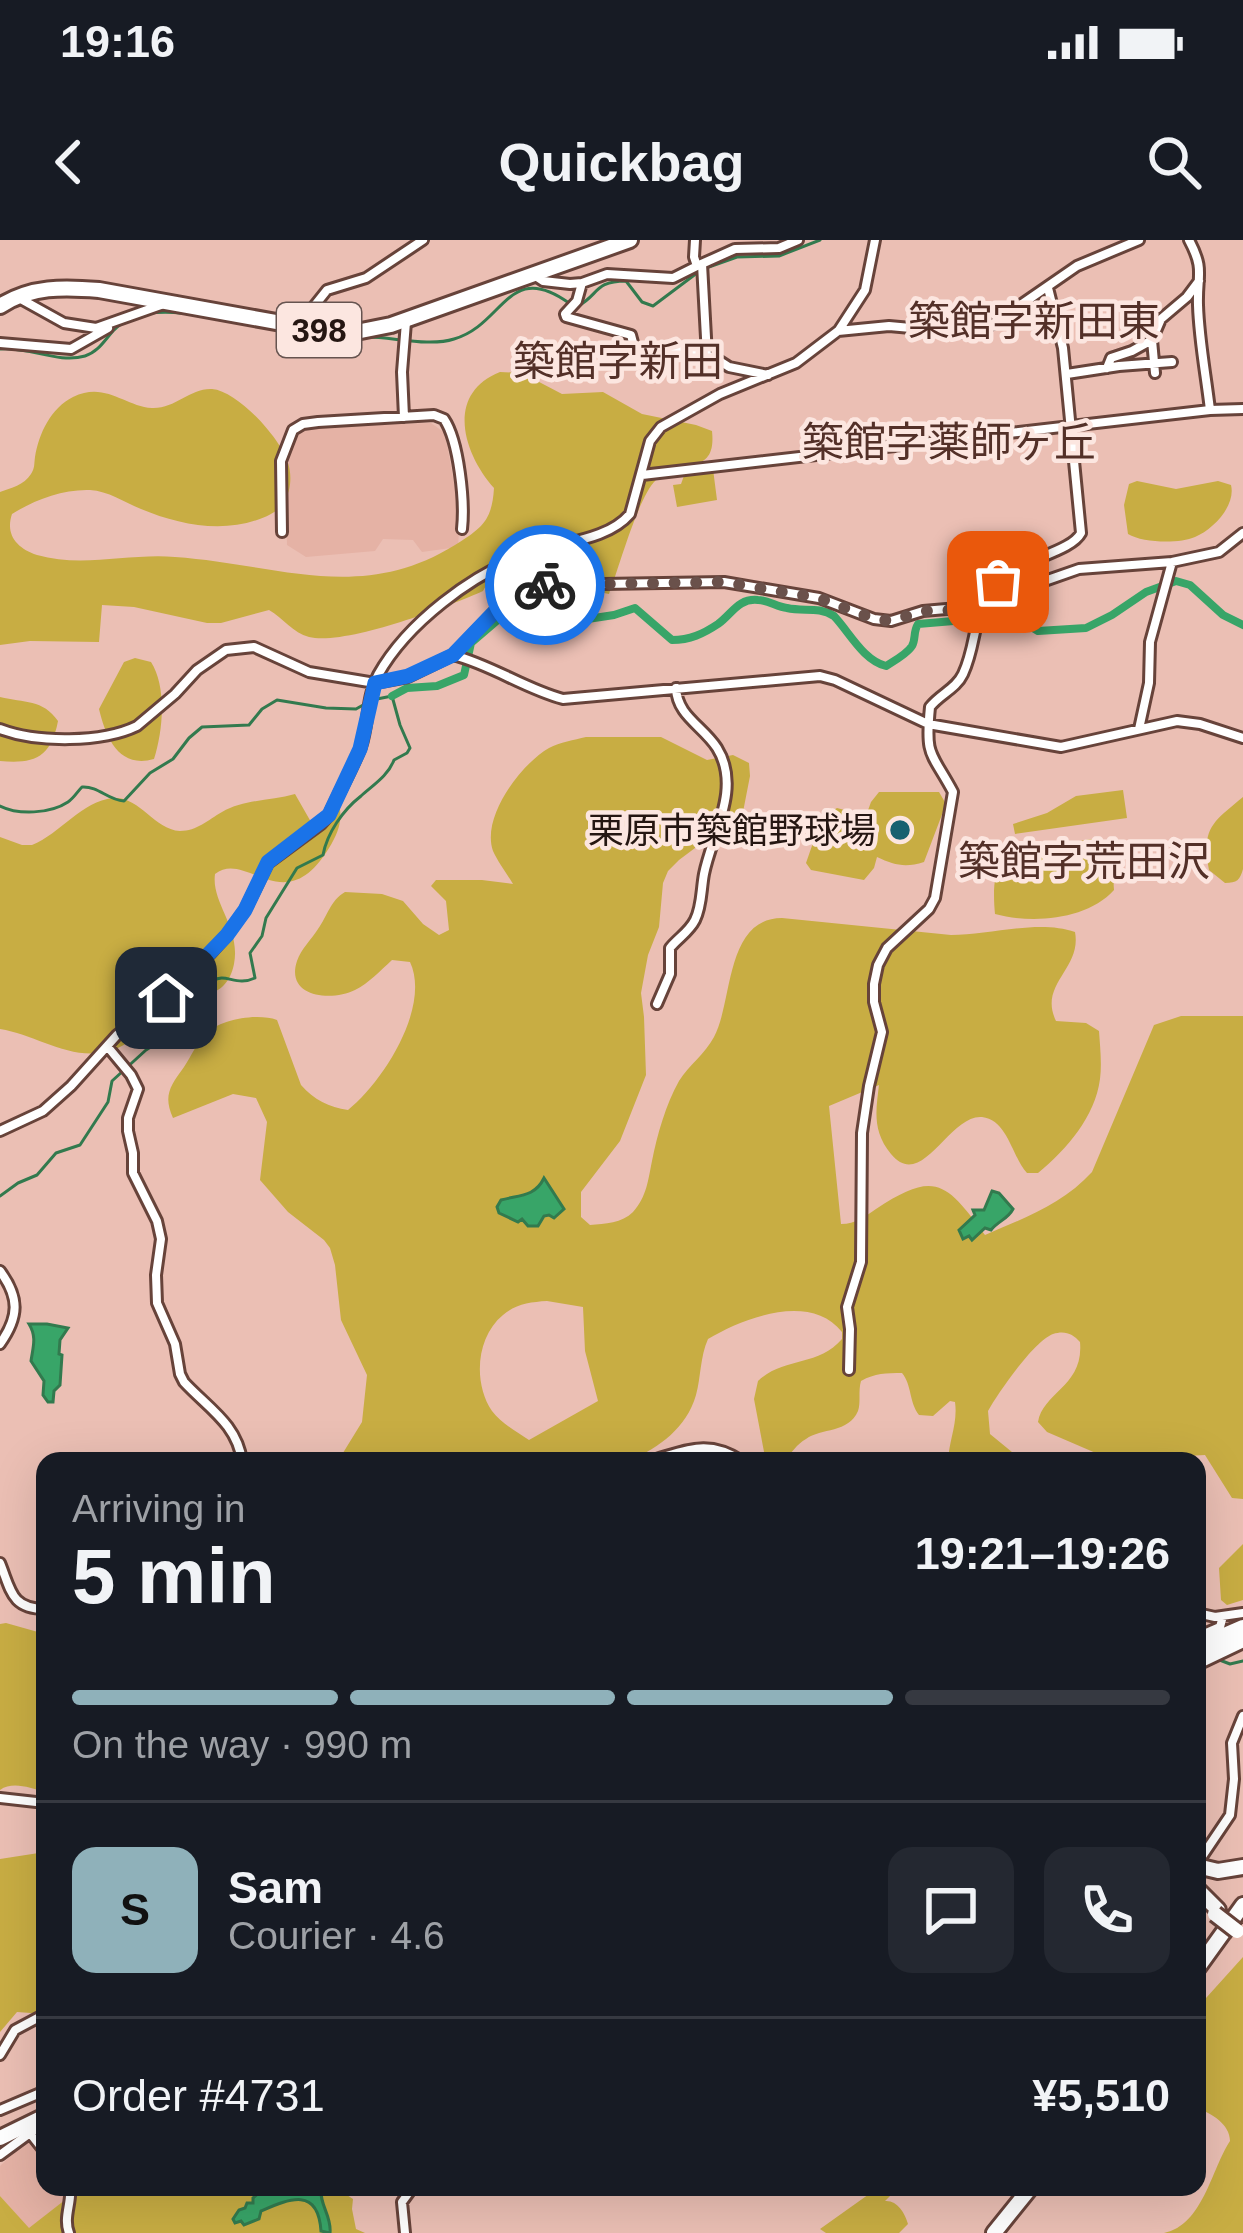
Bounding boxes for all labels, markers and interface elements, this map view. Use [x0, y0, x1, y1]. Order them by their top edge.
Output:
text: 19:16 [60, 16, 175, 67]
icon: back [36, 129, 102, 195]
icon: search [1141, 129, 1207, 195]
text: Quickbag [498, 132, 745, 192]
district label: 築館字新田東 [908, 298, 1160, 345]
road number: 398 [277, 303, 361, 357]
district label: 築館字新田 [513, 338, 723, 385]
district label: 築館字薬師ヶ丘 [802, 419, 1096, 466]
courier [485, 525, 605, 645]
pin [947, 531, 1049, 633]
icon: bag [965, 549, 1031, 615]
icon: bike [512, 552, 578, 618]
place label: 栗原市築館野球場 [588, 810, 876, 851]
marker: 栗原市築館野球場 [887, 817, 913, 843]
district label: 築館字荒田沢 [958, 838, 1210, 885]
pin [115, 947, 217, 1049]
icon: home [133, 965, 199, 1031]
text: Arriving in [72, 1487, 245, 1530]
text: 19:21–19:26 [915, 1528, 1170, 1579]
text: 5 min [72, 1532, 276, 1620]
text: On the way · 990 m [72, 1723, 412, 1766]
button: chat [888, 1847, 1014, 1973]
button: phone [1044, 1847, 1170, 1973]
text: Sam [228, 1862, 323, 1913]
text: S [120, 1884, 150, 1935]
text: Courier · 4.6 [228, 1914, 445, 1957]
text: Order #4731 [72, 2070, 325, 2121]
text: ¥5,510 [1032, 2070, 1170, 2121]

